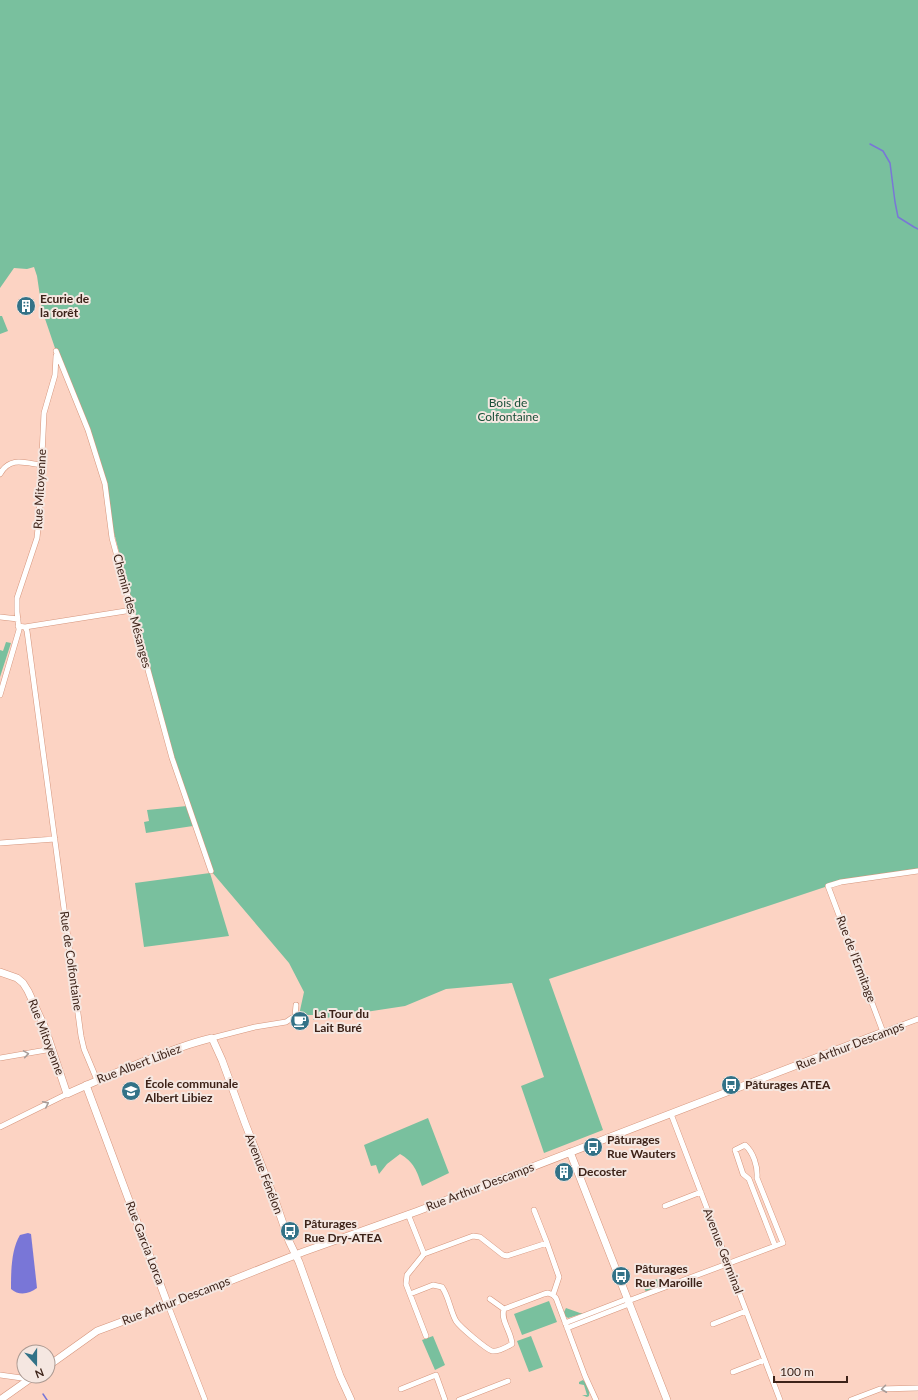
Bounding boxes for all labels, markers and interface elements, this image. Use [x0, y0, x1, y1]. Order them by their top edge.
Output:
place label: Ecurie de la forêt [40, 291, 90, 320]
building icon: Ecurie de la forêt [15, 295, 37, 317]
park label: Bois de Colfontaine [477, 395, 539, 424]
street label: Rue Mitoyenne [30, 448, 49, 529]
street label: Chemin des Mésanges [110, 552, 155, 670]
street label: Rue de Colfontaine [57, 910, 86, 1012]
street label: Rue de l'Ermitage [833, 913, 880, 1004]
street label: Rue Mitoyenne [25, 997, 68, 1077]
place label: La Tour du Lait Buré [314, 1006, 369, 1035]
cafe icon: La Tour du Lait Buré [289, 1010, 311, 1032]
street label: Rue Arthur Descamps [794, 1018, 906, 1073]
street label: Rue Albert Libiez [95, 1040, 184, 1087]
one-way arrow [23, 1050, 29, 1059]
bus stop icon: Pâturages ATEA [720, 1074, 742, 1096]
place label: École communale Albert Libiez [144, 1076, 239, 1105]
place label: Pâturages ATEA [745, 1077, 831, 1092]
school or university icon: École communale Albert Libiez [120, 1080, 142, 1102]
one-way arrow [41, 1101, 49, 1109]
street label: Avenue Fénélon [242, 1132, 287, 1216]
place label: Pâturages Rue Wauters [607, 1132, 676, 1161]
bus stop icon: Pâturages Rue Wauters [582, 1136, 604, 1158]
street label: Rue Arthur Descamps [424, 1159, 536, 1214]
building icon: Decoster [553, 1161, 575, 1183]
place label: Decoster [578, 1164, 627, 1179]
street label: Rue Garcia Lorca [123, 1199, 168, 1287]
street label: Avenue Germinal [700, 1206, 747, 1296]
place label: Pâturages Rue Dry-ATEA [304, 1216, 382, 1245]
bus stop icon: Pâturages Rue Dry-ATEA [279, 1220, 301, 1242]
place label: Pâturages Rue Maroille [635, 1261, 703, 1290]
bus stop icon: Pâturages Rue Maroille [610, 1265, 632, 1287]
street label: Rue Arthur Descamps [120, 1273, 232, 1328]
north arrow [16, 1344, 56, 1384]
scale bar [774, 1358, 847, 1384]
text: 100 m [780, 1364, 814, 1379]
text: N [33, 1366, 46, 1381]
one-way arrow [880, 1384, 887, 1393]

